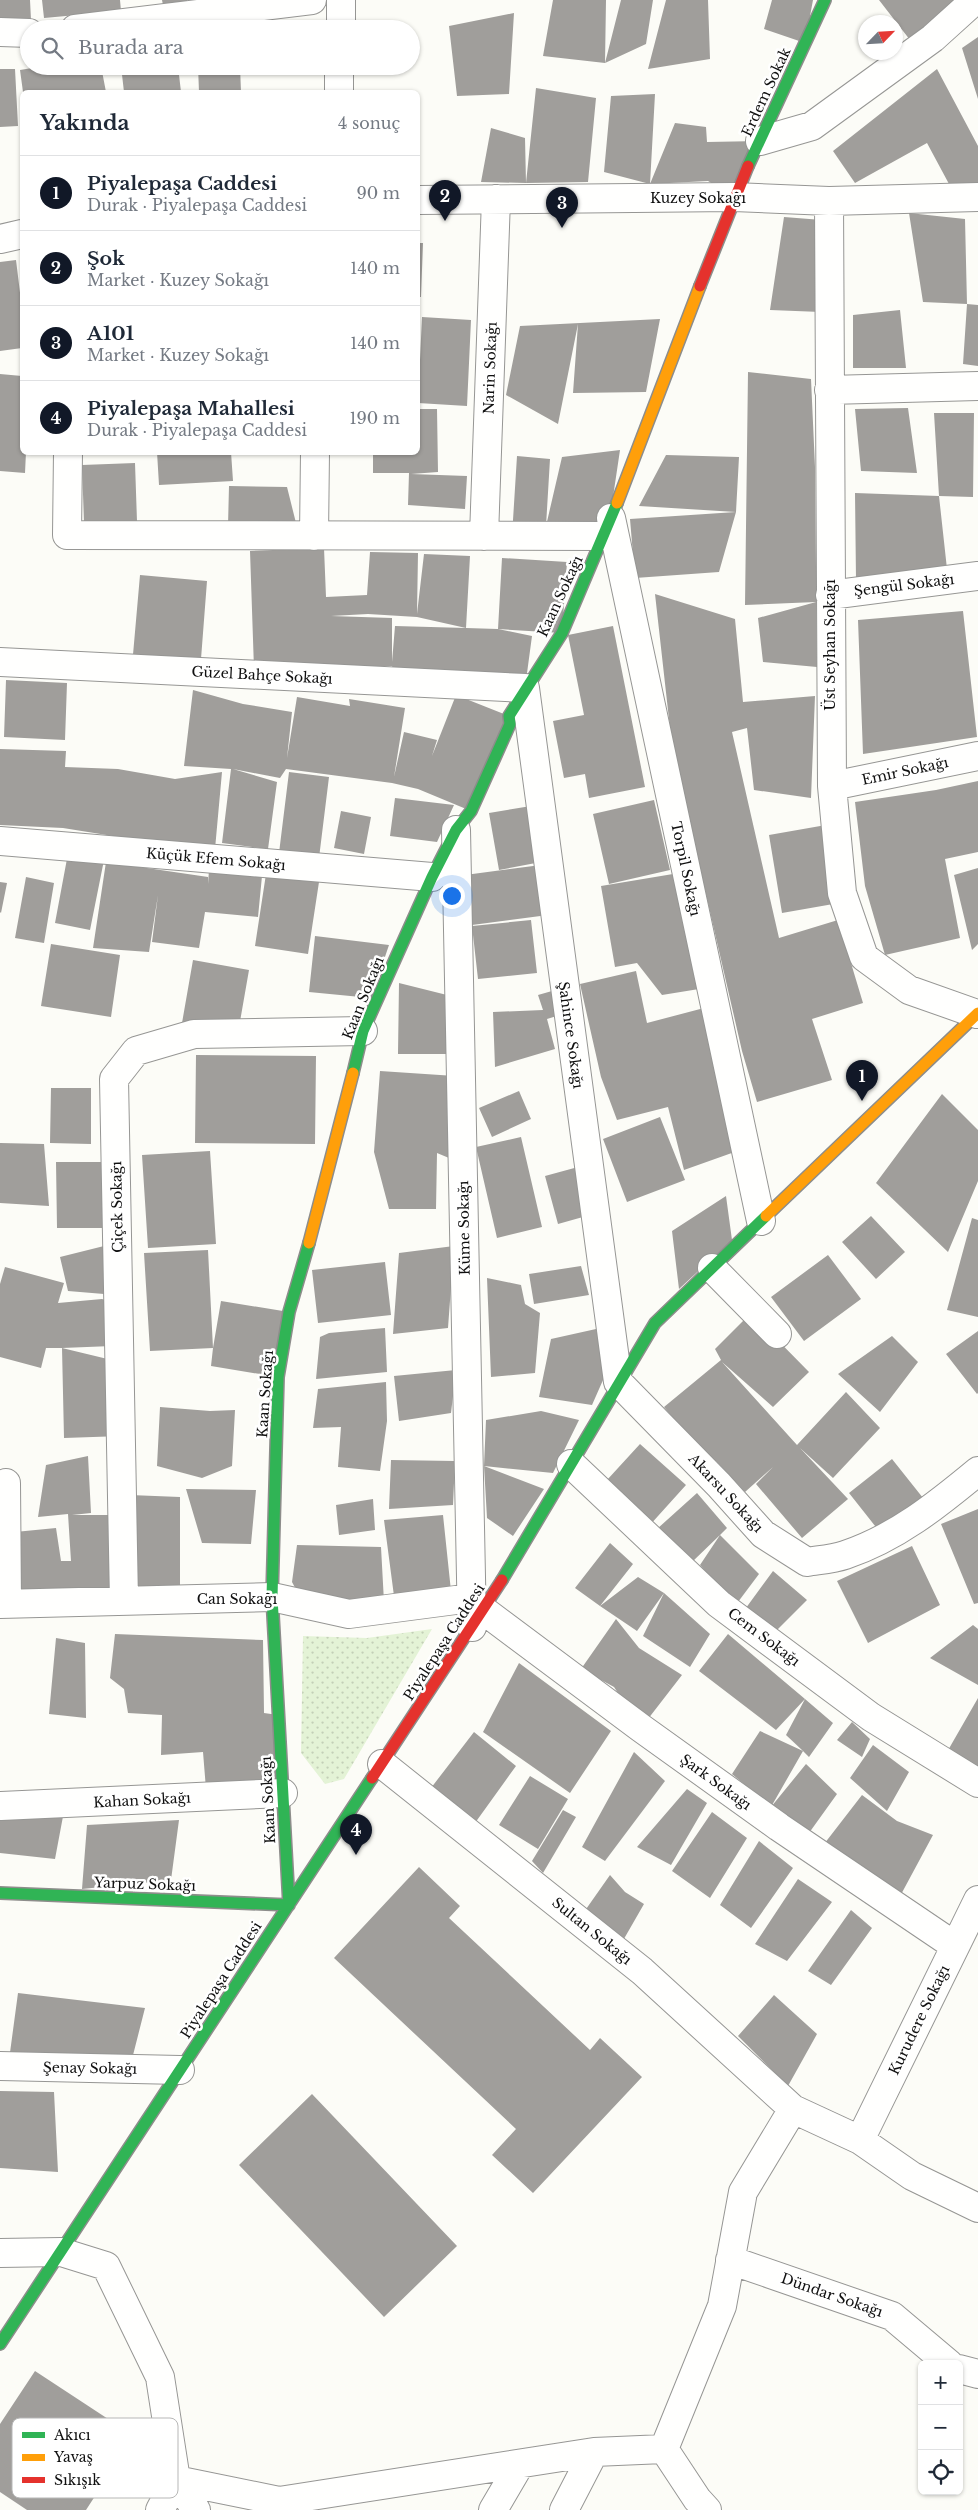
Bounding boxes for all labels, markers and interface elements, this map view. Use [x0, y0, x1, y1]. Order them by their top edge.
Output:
north arrow [858, 15, 903, 60]
search box [20, 20, 420, 75]
icon: search [38, 34, 66, 62]
text: Burada ara [78, 36, 184, 59]
street label: Erdem Sokak [737, 44, 795, 139]
text: Yakında [40, 110, 130, 136]
text: 4 sonuç [338, 113, 400, 133]
text: Piyalepaşa Caddesi [87, 172, 277, 195]
pin: 2 [429, 180, 461, 221]
text: 1 [53, 183, 59, 203]
text: 90 m [357, 183, 400, 203]
pin: 3 [546, 187, 578, 228]
street label: Kuzey Sokağı [650, 189, 746, 207]
text: Durak · Piyalepaşa Caddesi [87, 195, 307, 215]
text: Şok [87, 247, 125, 270]
text: 2 [51, 258, 61, 278]
text: 140 m [350, 258, 400, 278]
text: Market · Kuzey Sokağı [87, 270, 269, 290]
street label: Narin Sokağı [479, 321, 501, 415]
text: A101 [87, 322, 134, 345]
text: 3 [51, 333, 61, 353]
text: 140 m [350, 333, 400, 353]
text: Market · Kuzey Sokağı [87, 345, 269, 365]
text: Piyalepaşa Mahallesi [87, 397, 295, 420]
text: 4 [51, 408, 61, 428]
text: 190 m [349, 408, 400, 428]
text: Durak · Piyalepaşa Caddesi [87, 420, 307, 440]
street label: Kaan Sokağı [533, 552, 587, 640]
street label: Şengül Sokağı [853, 570, 955, 600]
street label: Üst Seyhan Sokağı [820, 579, 839, 711]
street label: Güzel Bahçe Sokağı [191, 662, 333, 688]
street label: Emir Sokağı [860, 753, 950, 789]
street label: Torpil Sokağı [667, 820, 705, 918]
street label: Küçük Efem Sokağı [145, 844, 287, 874]
your location [439, 883, 465, 909]
street label: Kaan Sokağı [338, 954, 388, 1042]
street label: Şahince Sokağı [555, 980, 587, 1090]
pin: 1 [846, 1060, 878, 1101]
street label: Çiçek Sokağı [107, 1161, 127, 1253]
street label: Küme Sokağı [454, 1180, 474, 1276]
street label: Kaan Sokağı [253, 1349, 277, 1438]
street label: Akarsu Sokağı [684, 1449, 767, 1536]
street label: Piyalepaşa Caddesi [399, 1580, 489, 1704]
street label: Can Sokağı [197, 1590, 277, 1608]
street label: Cem Sokağı [724, 1604, 804, 1670]
street label: Şark Sokağı [677, 1750, 755, 1814]
street label: Kaan Sokağı [257, 1755, 279, 1844]
street label: Kahan Sokağı [93, 1788, 191, 1812]
pin: 4 [340, 1814, 372, 1855]
street label: Yarpuz Sokağı [93, 1873, 196, 1895]
street label: Sultan Sokağı [548, 1893, 636, 1969]
street label: Piyalepaşa Caddesi [176, 1918, 266, 2042]
street label: Kurudere Sokağı [885, 1962, 953, 2078]
street label: Şenay Sokağı [43, 2058, 138, 2078]
street label: Dündar Sokağı [779, 2269, 886, 2321]
map controls [918, 2360, 963, 2495]
button: + [918, 2360, 963, 2405]
button: − [918, 2405, 963, 2450]
legend [12, 2418, 178, 2498]
text: Akıcı [53, 2426, 91, 2444]
text: Yavaş [53, 2448, 93, 2466]
button: locate [918, 2450, 963, 2495]
text: Sıkışık [54, 2471, 101, 2489]

